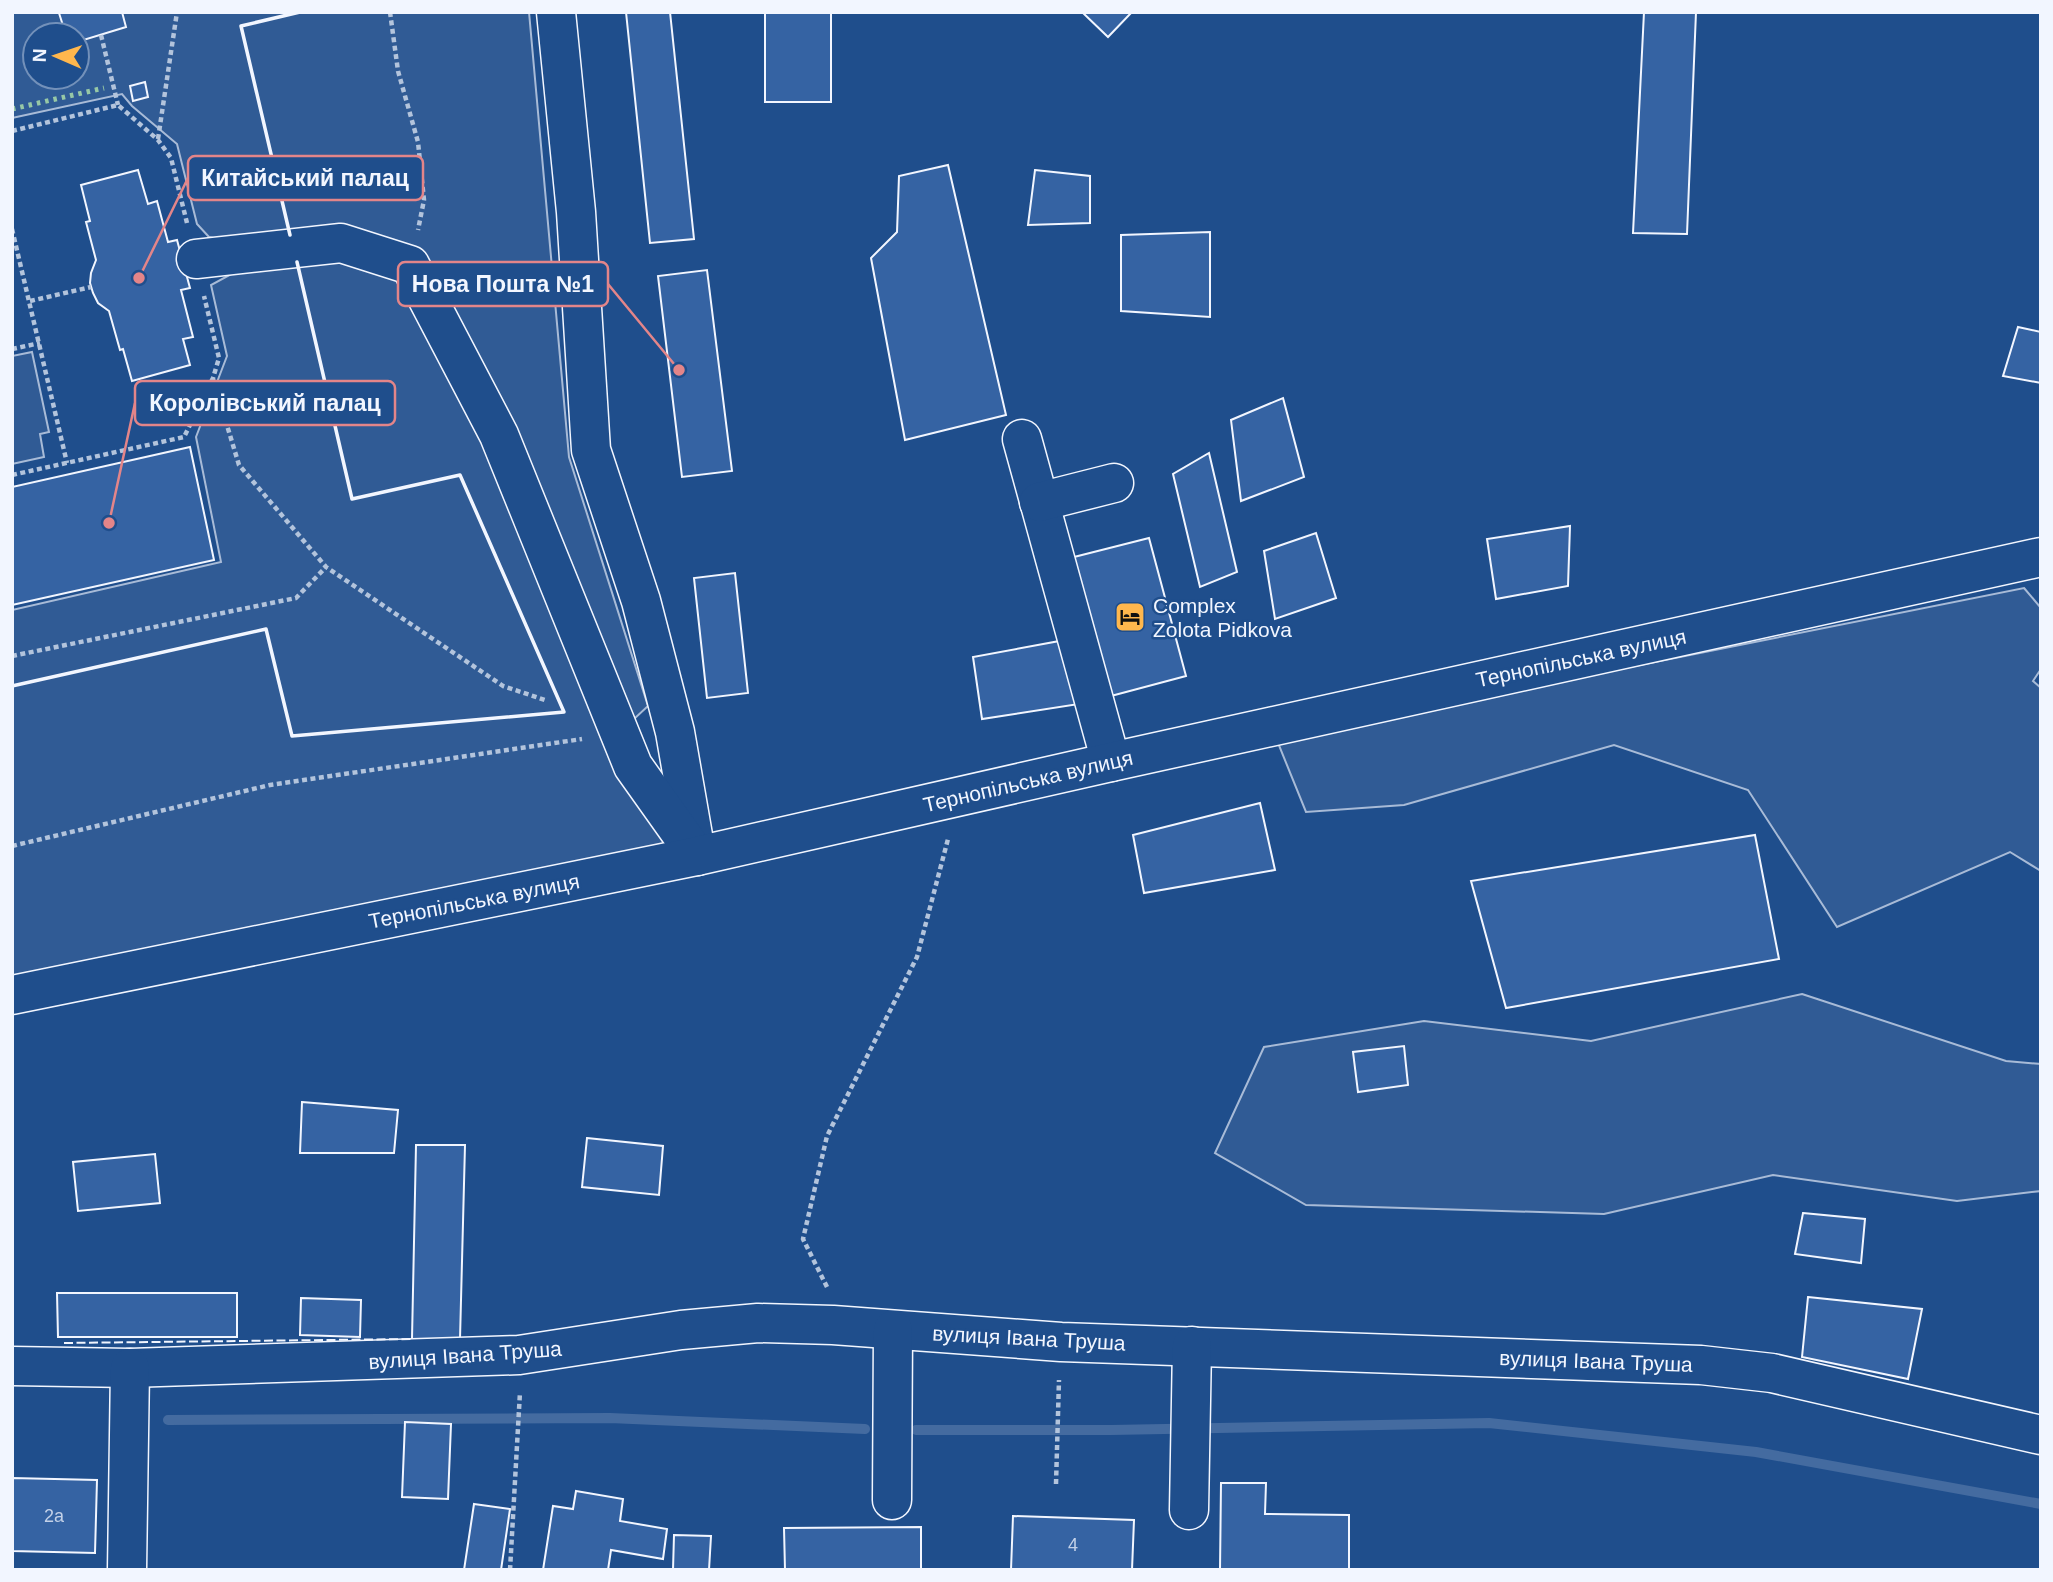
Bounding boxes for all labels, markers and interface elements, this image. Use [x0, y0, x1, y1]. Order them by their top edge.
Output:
north arrow [21, 21, 91, 91]
text: N [29, 48, 50, 63]
callout: Китайський палац [188, 156, 423, 200]
text: Китайський палац [201, 165, 409, 191]
callout: Нова Пошта №1 [398, 262, 608, 306]
text: Нова Пошта №1 [412, 271, 594, 297]
callout: Королівський палац [135, 381, 395, 425]
text: Королівський палац [149, 390, 381, 416]
place label: Complex Zolota Pidkova [1153, 594, 1292, 641]
hotel icon: Complex Zolota Pidkova [1113, 600, 1147, 634]
street label: Тернопільська вулиця [1474, 624, 1688, 692]
street label: Тернопільська вулиця [921, 746, 1135, 816]
street label: Тернопільська вулиця [367, 869, 581, 933]
street label: вулиця Івана Труша [932, 1321, 1127, 1355]
street label: вулиця Івана Труша [368, 1337, 563, 1373]
street label: вулиця Івана Труша [1499, 1346, 1693, 1376]
house number: 2а [44, 1506, 65, 1526]
house number: 4 [1068, 1535, 1078, 1555]

